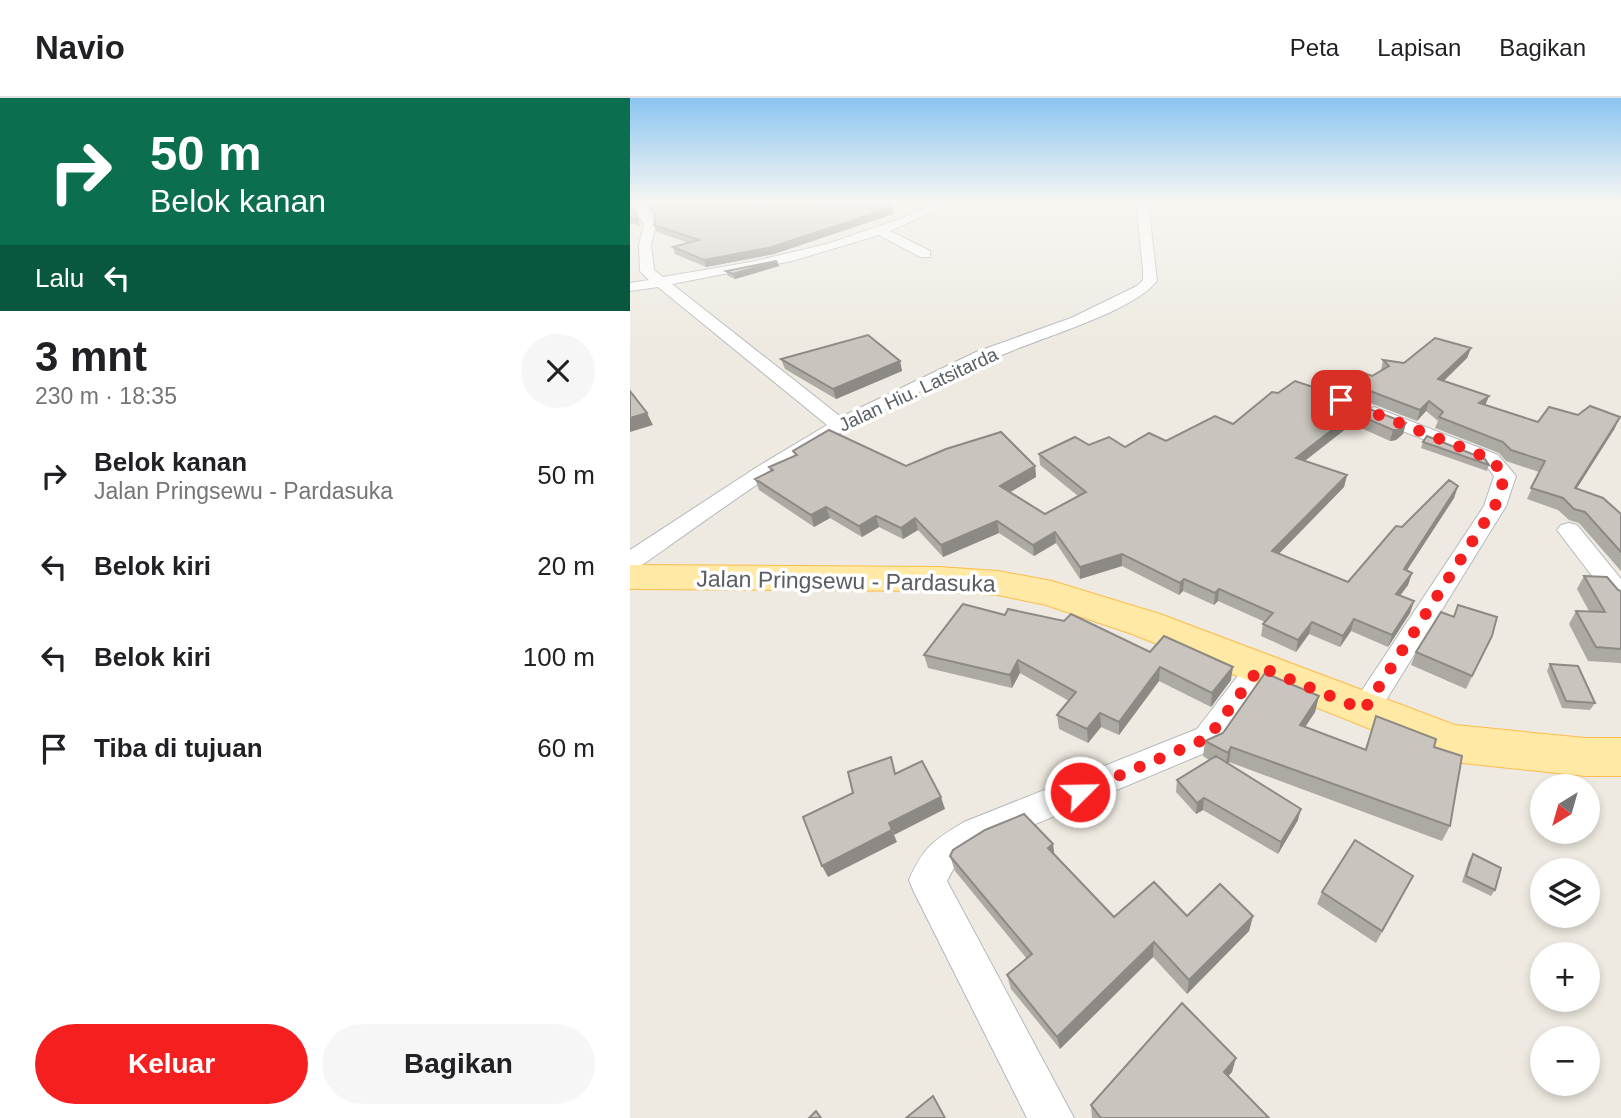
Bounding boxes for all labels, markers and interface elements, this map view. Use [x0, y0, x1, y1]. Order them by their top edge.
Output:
text: Navio [35, 29, 125, 66]
text: Peta [1290, 34, 1339, 61]
text: Lapisan [1377, 34, 1461, 61]
text: Bagikan [1499, 34, 1586, 61]
icon: right [35, 126, 126, 217]
text: 50 m [150, 126, 262, 180]
text: Belok kanan [150, 183, 326, 219]
icon: left [98, 259, 136, 297]
text: Lalu [35, 263, 84, 293]
text: 3 mnt [35, 333, 147, 380]
button: close [521, 334, 595, 408]
street label: Jalan Hiu. Latsitarda [835, 343, 1002, 436]
pin [1311, 370, 1371, 430]
icon: arrive [1322, 381, 1360, 419]
text: 230 m · 18:35 [35, 383, 177, 409]
text: Belok kanan [94, 447, 247, 477]
icon: right [35, 457, 73, 495]
text: 50 m [537, 460, 595, 490]
text: Jalan Pringsewu - Pardasuka [94, 478, 393, 504]
icon: left [35, 548, 73, 586]
text: Belok kiri [94, 551, 211, 581]
text: 20 m [537, 551, 595, 581]
street label: Jalan Pringsewu - Pardasuka [696, 565, 996, 597]
icon: left [35, 639, 73, 677]
text: Belok kiri [94, 642, 211, 672]
text: 100 m [523, 642, 595, 672]
icon: arrive [35, 730, 73, 768]
text: Tiba di tujuan [94, 733, 263, 763]
text: 60 m [537, 733, 595, 763]
position arrow [1043, 755, 1117, 829]
north arrow [1530, 774, 1600, 844]
map controls [1530, 774, 1600, 1096]
button: layers [1530, 858, 1600, 928]
button: + [1530, 942, 1600, 1012]
button: Keluar [35, 1024, 308, 1104]
button: Bagikan [322, 1024, 595, 1104]
button: − [1530, 1026, 1600, 1096]

